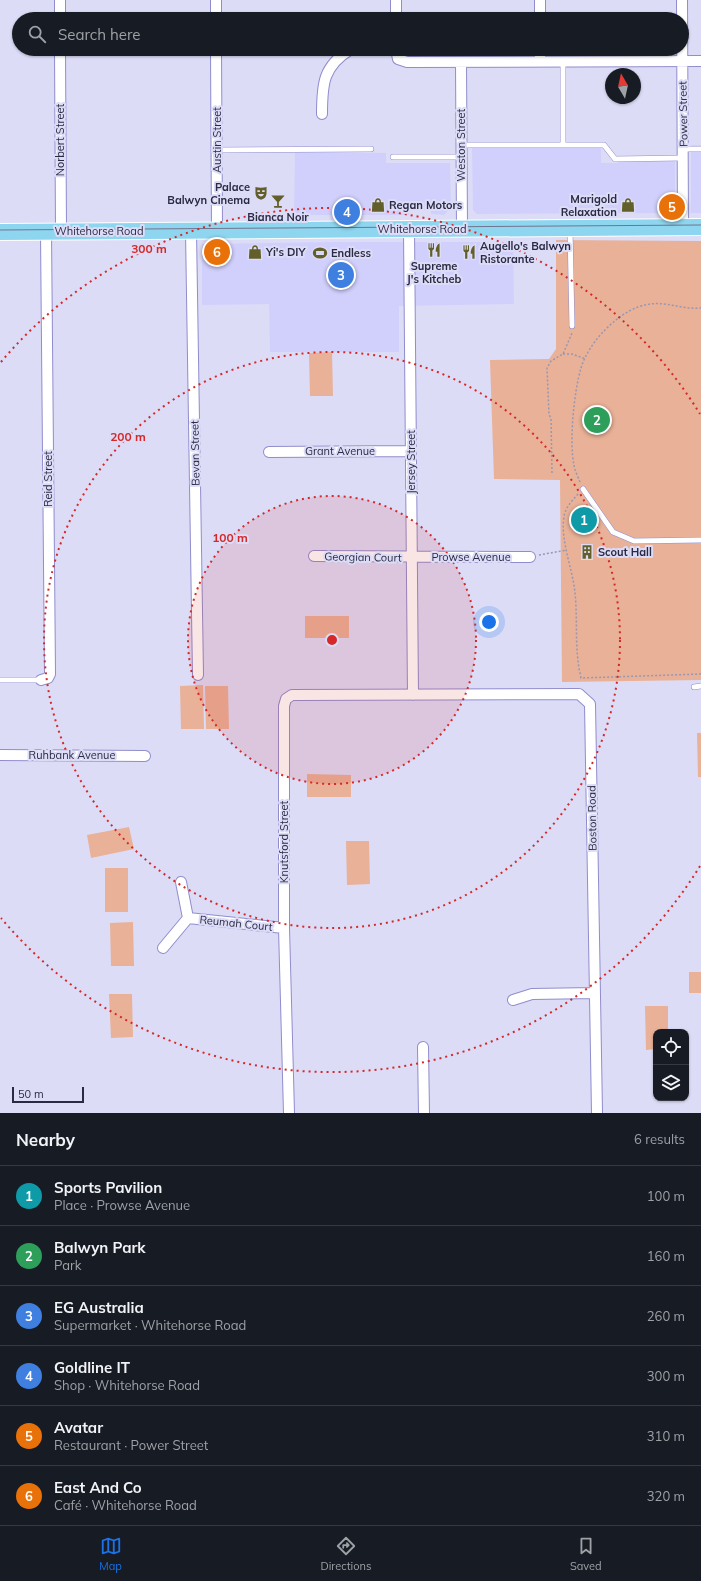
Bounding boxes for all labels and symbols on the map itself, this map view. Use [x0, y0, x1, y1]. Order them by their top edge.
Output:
north arrow [605, 68, 641, 104]
street label: Power Street [675, 81, 691, 147]
street label: Norbert Street [53, 104, 67, 176]
street label: Austin Street [210, 107, 224, 173]
street label: Weston Street [454, 108, 468, 181]
place label: Palace Balwyn Cinema [167, 180, 250, 207]
theatre icon: Palace Balwyn Cinema [253, 185, 269, 201]
place label: Marigold Relaxation [561, 192, 617, 219]
pin: 5 [659, 192, 685, 222]
bar icon: Bianca Noir [270, 193, 286, 209]
pin: 4 [334, 197, 360, 227]
shop icon: Regan Motors [370, 197, 386, 213]
shop icon: Marigold Relaxation [620, 197, 636, 213]
place label: Regan Motors [389, 198, 463, 212]
place label: Bianca Noir [247, 210, 309, 224]
street label: Whitehorse Road [377, 222, 467, 236]
street label: Whitehorse Road [54, 224, 144, 238]
pin: 6 [204, 237, 230, 267]
place label: Augello's Balwyn Ristorante [480, 239, 571, 266]
text: 300 m [131, 241, 167, 256]
restaurant icon: Supreme J's Kitcheb [426, 242, 442, 258]
shop icon: Yi's DIY [247, 244, 263, 260]
restaurant icon: Augello's Balwyn Ristorante [461, 244, 477, 260]
place label: Yi's DIY [265, 245, 306, 259]
sports icon: Endless [312, 245, 328, 261]
place label: Endless [331, 246, 371, 260]
place label: Supreme J's Kitcheb [407, 259, 461, 286]
pin: 3 [328, 260, 354, 290]
pin: 2 [584, 405, 610, 435]
street label: Bevan Street [187, 420, 203, 486]
text: 200 m [110, 429, 146, 444]
street label: Jersey Street [404, 430, 418, 494]
street label: Grant Avenue [305, 444, 375, 458]
street label: Reid Street [41, 451, 55, 507]
pin: 1 [571, 505, 597, 535]
text: 100 m [212, 530, 248, 545]
building icon: Scout Hall [579, 544, 595, 560]
place label: Scout Hall [598, 545, 652, 559]
street label: Georgian Court [324, 549, 402, 565]
street label: Prowse Avenue [431, 550, 511, 564]
your location [479, 612, 499, 632]
centre of rings [325, 633, 339, 647]
street label: Ruhbank Avenue [29, 748, 115, 762]
street label: Boston Road [584, 785, 600, 851]
street label: Knutsford Street [277, 800, 291, 883]
street label: Reumah Court [199, 912, 273, 934]
scale bar [12, 1085, 84, 1104]

